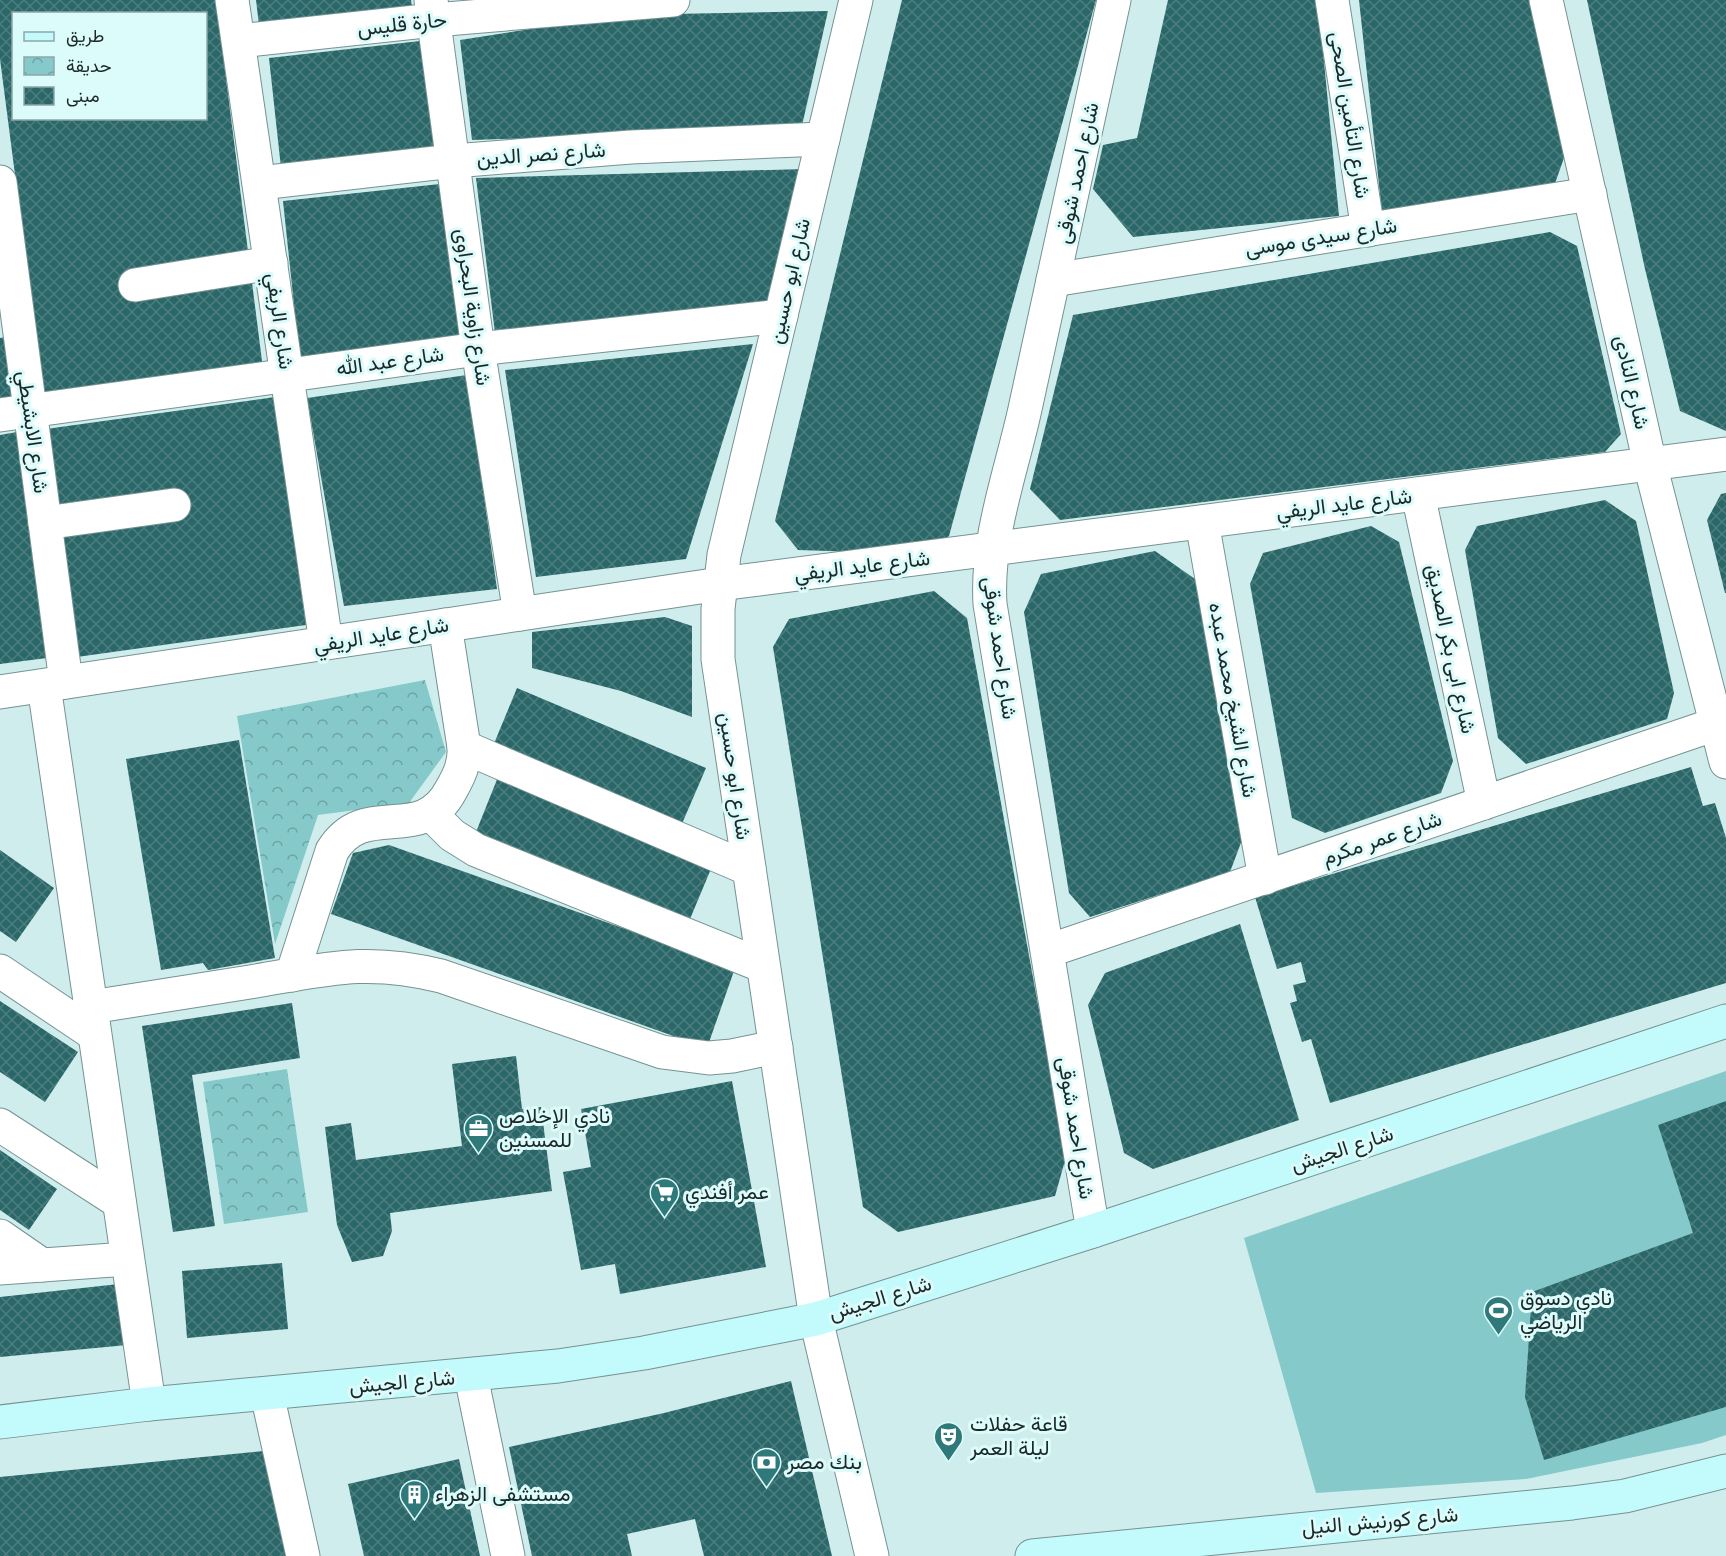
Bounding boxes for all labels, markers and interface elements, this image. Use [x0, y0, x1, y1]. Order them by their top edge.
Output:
street label: حارة قليس [356, 3, 448, 42]
legend [12, 12, 207, 120]
text: طريق [66, 23, 104, 47]
street label: شارع التأمين الصحى [1323, 29, 1379, 201]
text: حديقة [66, 53, 112, 77]
text: مبنى [66, 83, 100, 107]
street label: شارع احمد شوقى [1046, 99, 1106, 246]
street label: شارع نصر الدين [475, 134, 606, 172]
street label: شارع سيدى موسى [1243, 209, 1399, 263]
street label: شارع ابو حسين [759, 215, 817, 347]
street label: شارع زاوية البحراوى [448, 226, 500, 387]
street label: شارع الريفي [256, 271, 303, 371]
street label: شارع النادى [1608, 332, 1658, 432]
street label: شارع عبد الله [334, 338, 446, 382]
street label: شارع الابشيطي [8, 369, 57, 496]
street label: شارع عايد الريفي [1274, 480, 1414, 529]
street label: شارع عايد الريفي [792, 542, 932, 591]
street label: شارع ابى بكر الصديق [1419, 561, 1485, 736]
street label: شارع احمد شوقى [976, 574, 1026, 721]
street label: شارع الشيخ محمد عبده [1202, 600, 1266, 800]
street label: شارع عايد الريفي [311, 609, 451, 662]
street label: شارع ابو حسين [712, 710, 760, 842]
street label: شارع عمر مكرم [1318, 803, 1446, 872]
street label: شارع احمد شوقى [1051, 1054, 1103, 1201]
place label: نادي الإخلاص للمسنين [499, 1100, 610, 1152]
office icon: نادي الإخلاص للمسنين [462, 1112, 494, 1154]
street label: شارع الجيش [1287, 1117, 1397, 1179]
supermarket icon: عمر أفندي [648, 1176, 680, 1218]
place label: عمر أفندي [685, 1176, 769, 1209]
street label: شارع الجيش [824, 1267, 935, 1327]
place label: نادي دسوق الرياضي [1520, 1282, 1612, 1339]
sports icon: نادي دسوق الرياضي [1483, 1294, 1515, 1336]
street label: شارع الجيش [348, 1361, 456, 1401]
place label: قاعة حفلات ليلة العمر [969, 1408, 1068, 1461]
theatre icon: قاعة حفلات ليلة العمر [933, 1420, 965, 1462]
bank icon: بنك مصر [750, 1446, 782, 1488]
place label: بنك مصر [786, 1446, 862, 1475]
building icon: مستشفى الزهراء [398, 1478, 430, 1520]
place label: مستشفى الزهراء [435, 1478, 571, 1507]
street label: شارع كورنيش النيل [1300, 1498, 1459, 1542]

